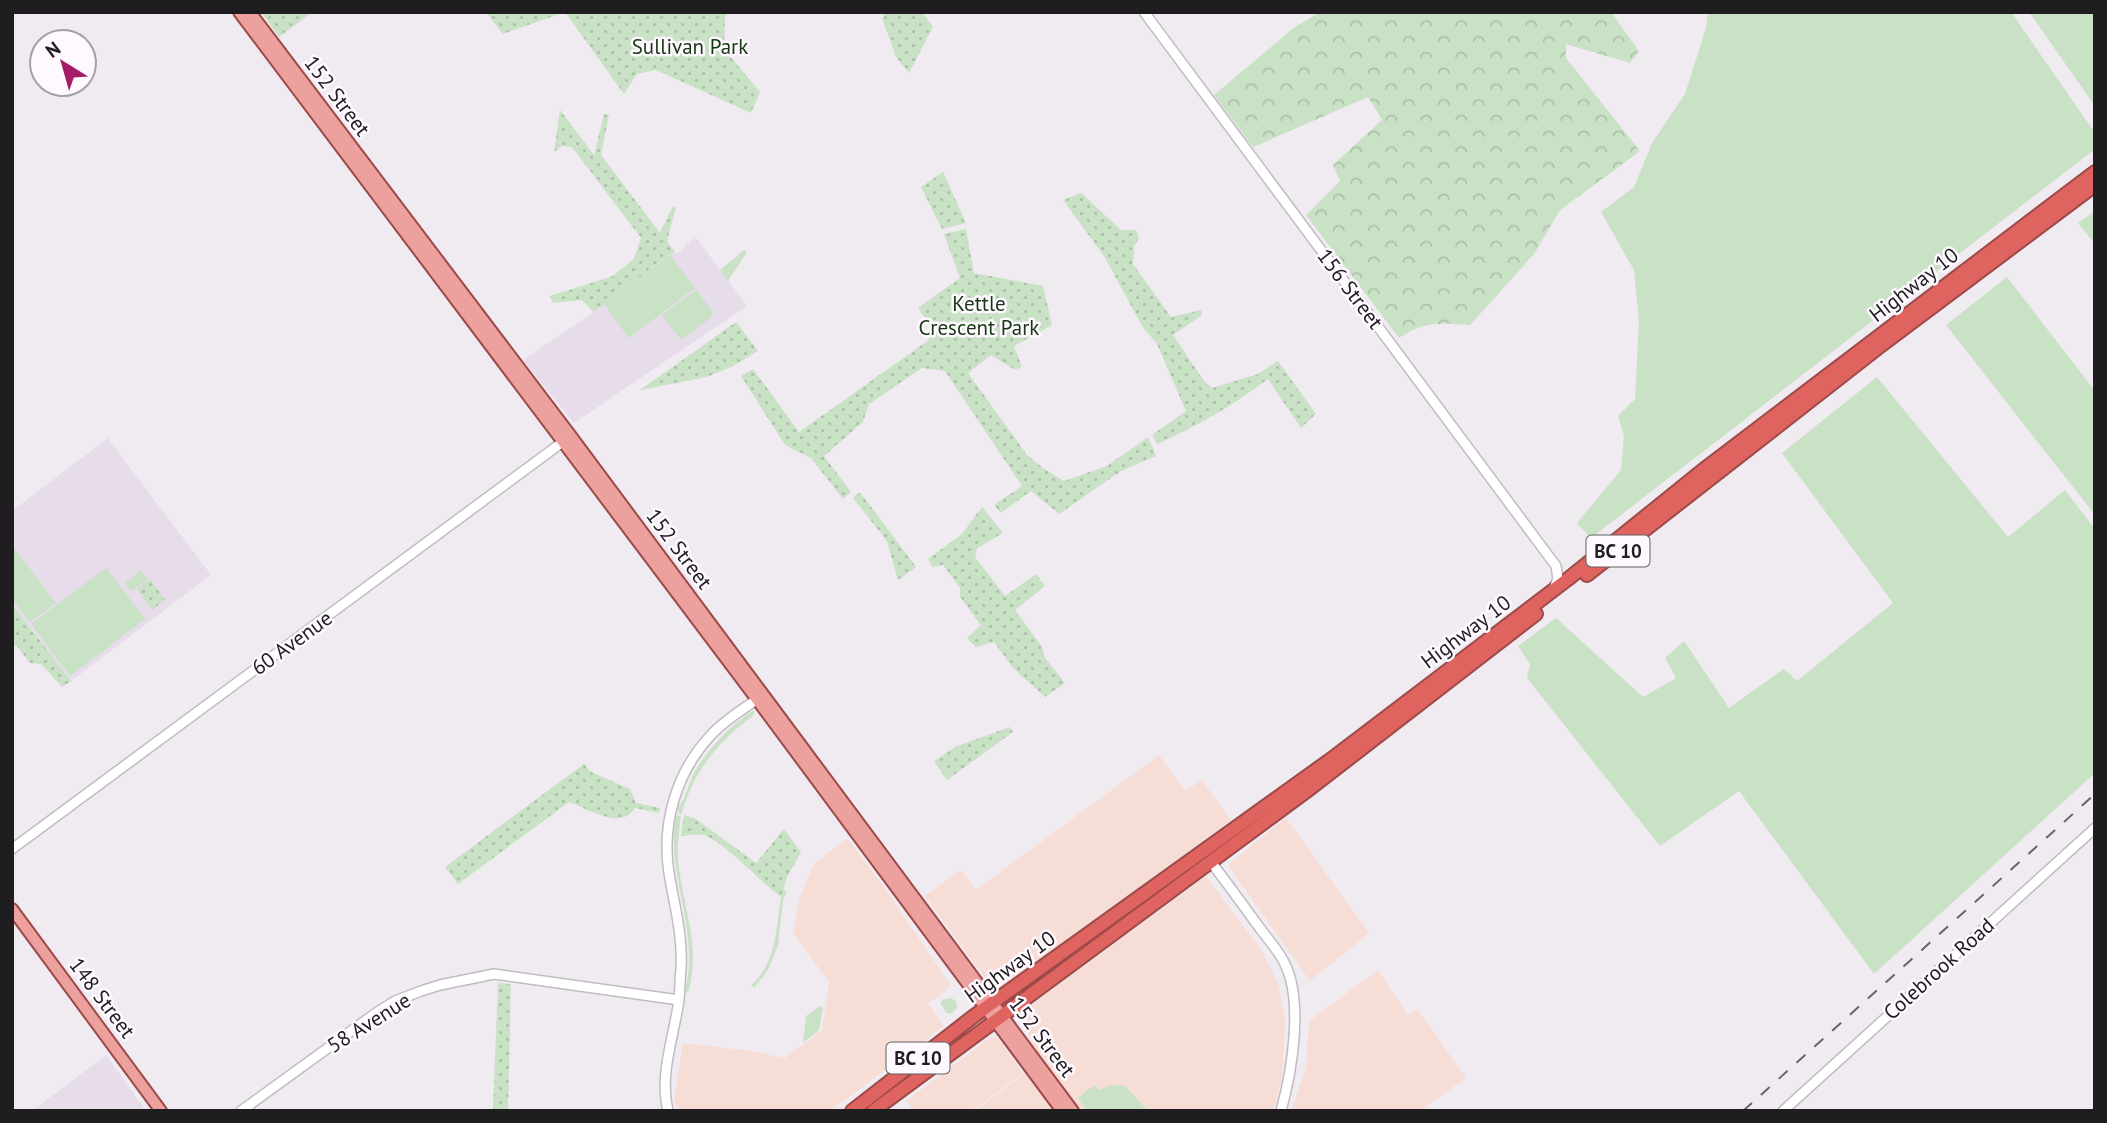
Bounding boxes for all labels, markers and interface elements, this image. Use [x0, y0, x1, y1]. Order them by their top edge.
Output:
north arrow [28, 28, 98, 98]
park label: Sullivan Park [632, 33, 748, 60]
text: N [41, 36, 65, 63]
street label: 152 Street [298, 50, 376, 141]
street label: Highway 10 [1864, 241, 1964, 328]
street label: 156 Street [1311, 243, 1389, 334]
park label: Kettle Crescent Park [919, 290, 1039, 341]
street label: 152 Street [640, 503, 718, 594]
road number: BC 10 [1586, 536, 1650, 566]
street label: Highway 10 [1415, 589, 1516, 674]
street label: 60 Avenue [246, 604, 337, 681]
street label: Colebrook Road [1878, 912, 2000, 1025]
street label: Highway 10 [959, 925, 1060, 1009]
street label: 148 Street [63, 952, 141, 1043]
street label: 58 Avenue [322, 986, 416, 1059]
street label: 152 Street [1003, 991, 1081, 1082]
road number: BC 10 [886, 1042, 950, 1074]

